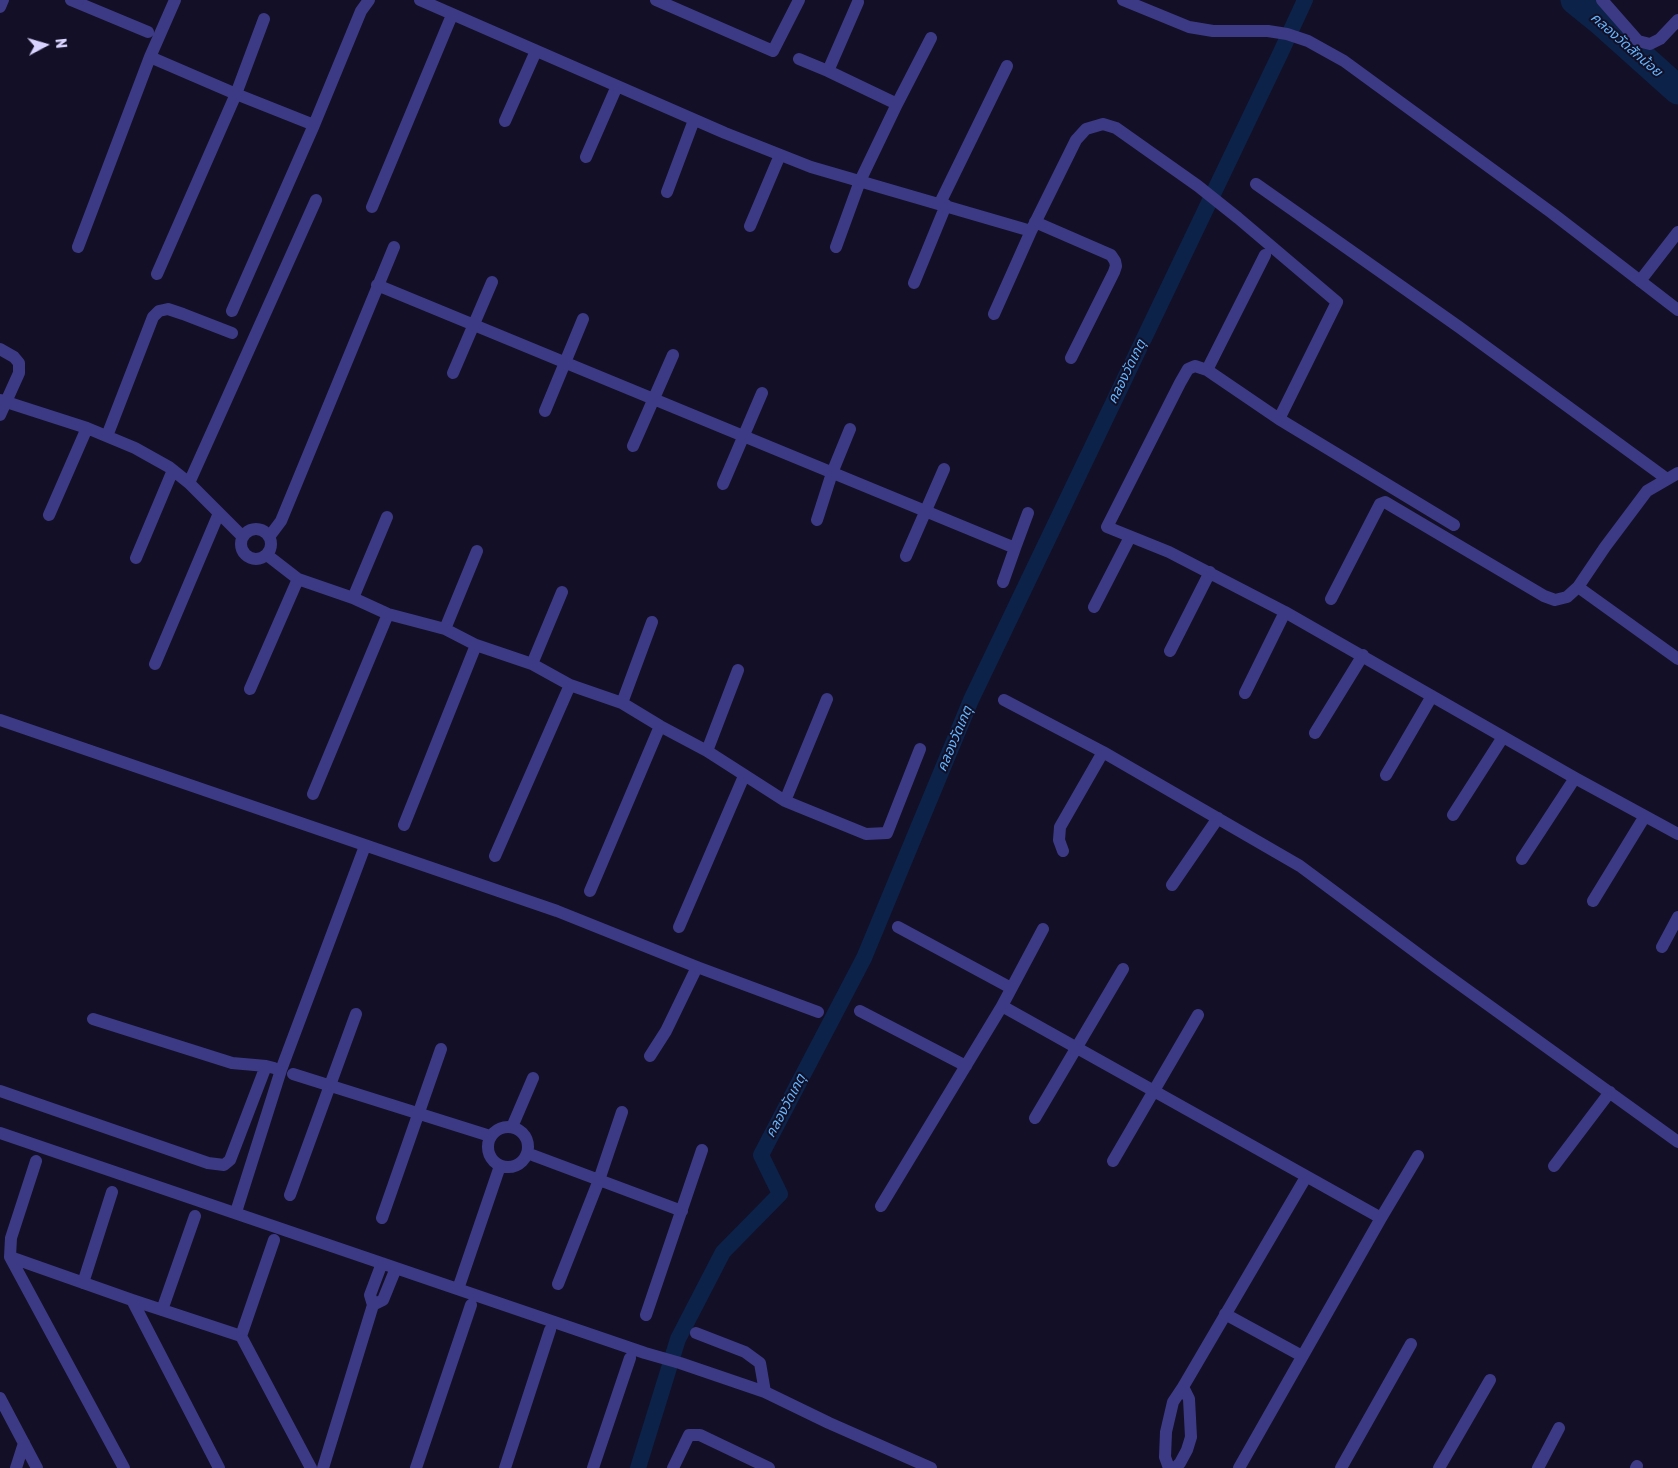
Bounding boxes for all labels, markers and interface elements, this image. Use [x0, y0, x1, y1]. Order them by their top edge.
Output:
water label: คลองวัดสักน้อย [1587, 9, 1665, 81]
north arrow [20, 20, 70, 70]
text: N [51, 37, 69, 49]
water label: คลองวัดเกตุ [1104, 337, 1150, 407]
water label: คลองวัดเกตุ [934, 704, 976, 774]
water label: คลองวัดเกตุ [762, 1072, 810, 1140]

